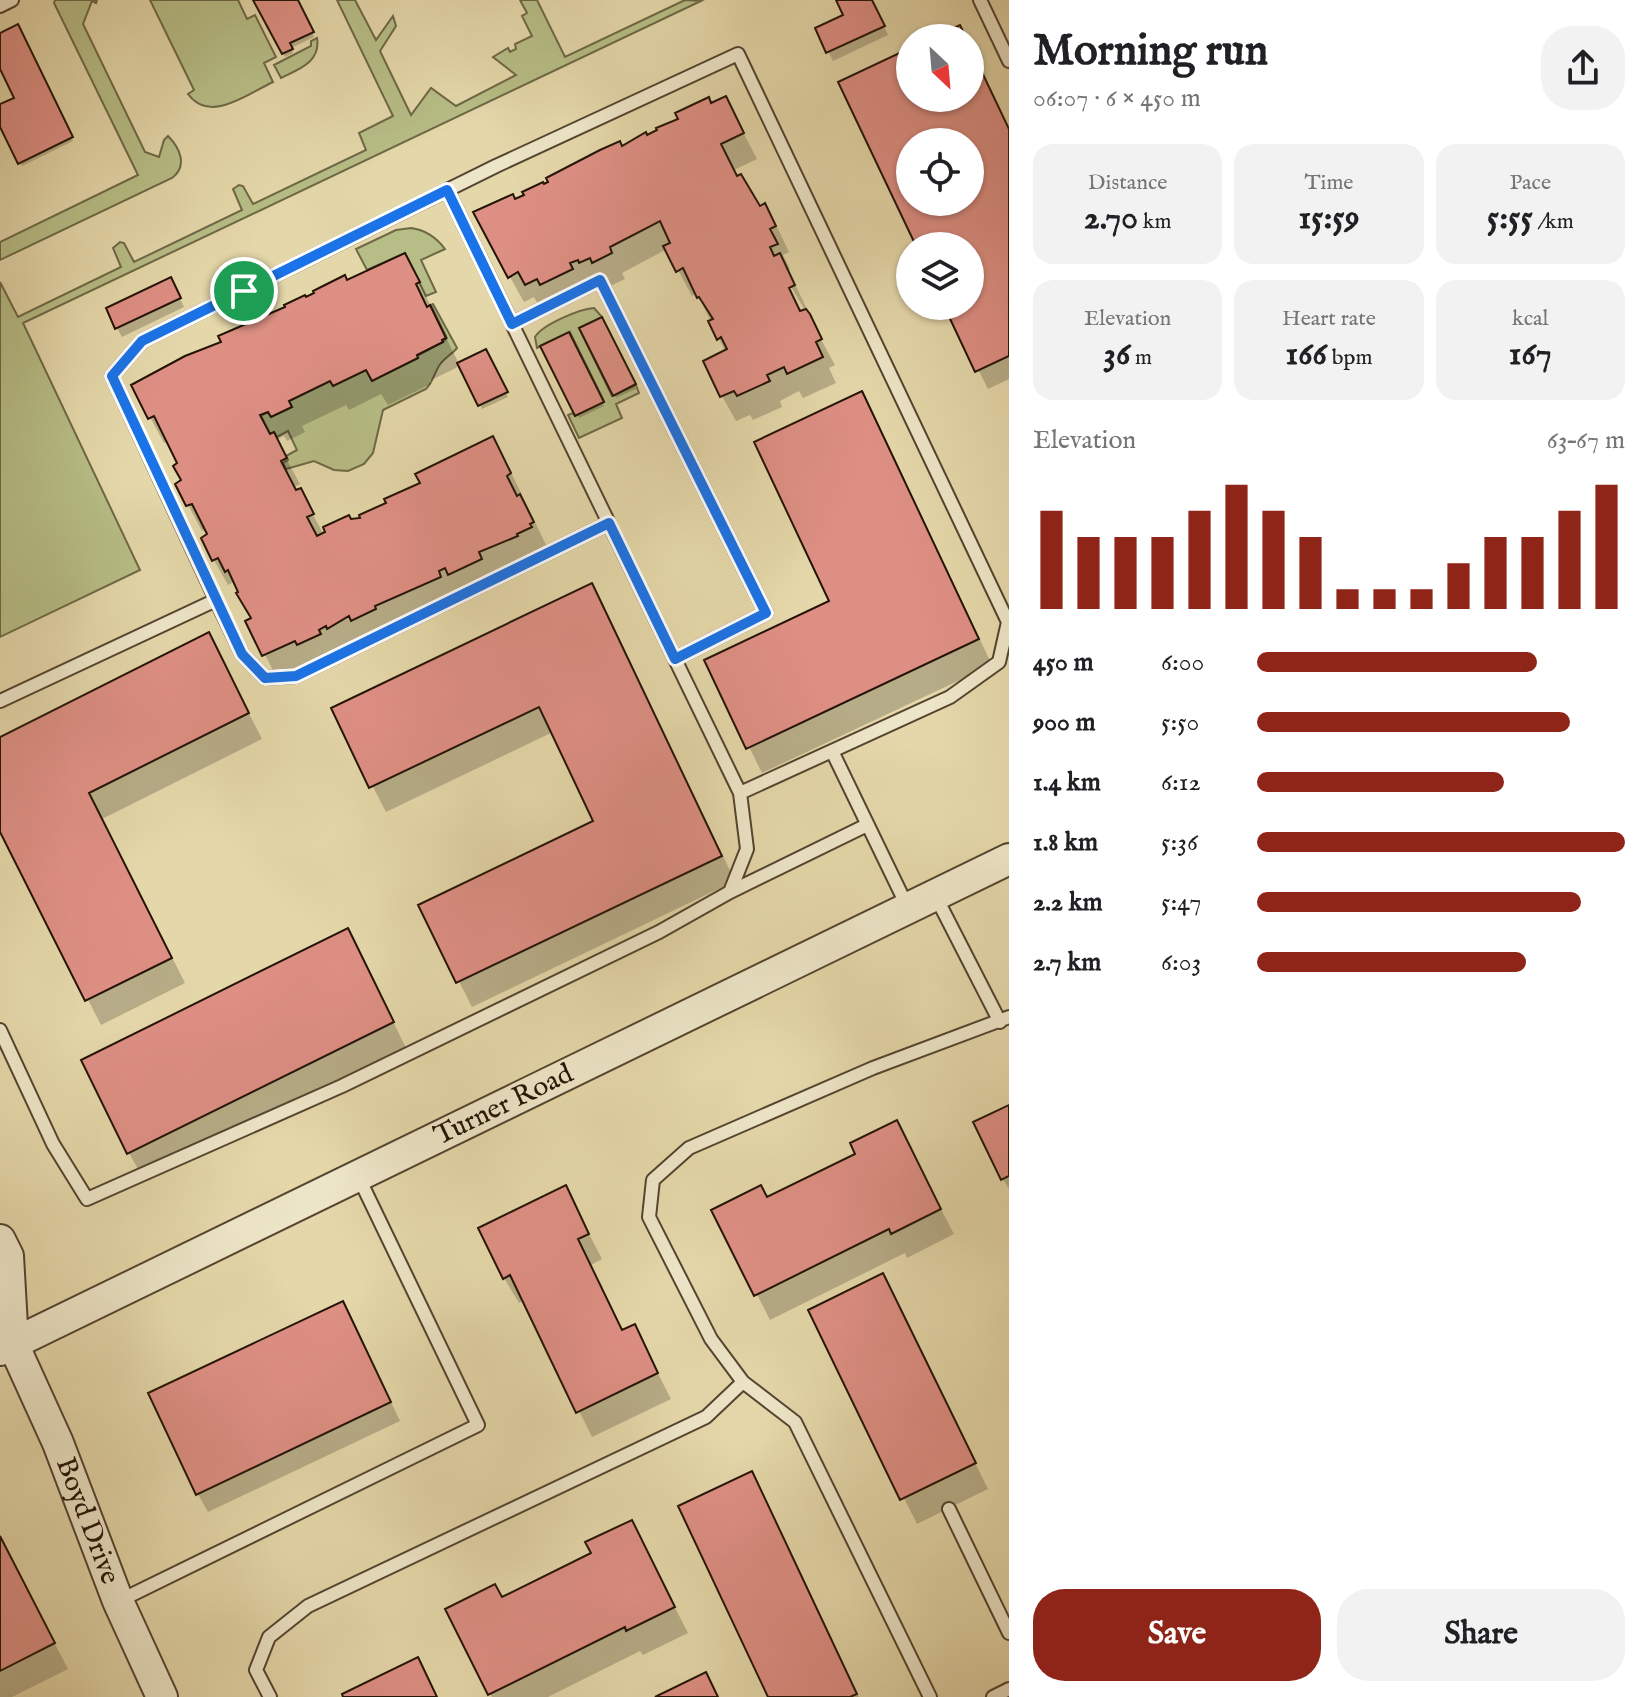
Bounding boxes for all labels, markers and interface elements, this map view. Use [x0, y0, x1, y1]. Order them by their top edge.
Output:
north arrow [896, 24, 984, 112]
map controls [896, 24, 984, 320]
text: Morning run [1033, 24, 1268, 80]
button: share [1541, 26, 1625, 110]
text: 06:07 · 6 × 450 m [1033, 82, 1201, 115]
button: locate [896, 128, 984, 216]
text: Distance [1088, 169, 1167, 197]
text: Time [1305, 169, 1353, 197]
text: Pace [1510, 169, 1551, 197]
text: 2.70 [1084, 197, 1138, 240]
text: 15:59 [1298, 197, 1360, 240]
text: 5:55 [1487, 197, 1533, 240]
text: km [1138, 208, 1171, 236]
text: /km [1533, 208, 1574, 236]
button: layers [896, 232, 984, 320]
pin [210, 257, 278, 325]
icon: arrive [222, 269, 266, 313]
text: Elevation [1084, 305, 1171, 333]
text: Heart rate [1282, 305, 1376, 333]
text: kcal [1512, 305, 1549, 333]
text: 36 [1103, 333, 1130, 376]
text: 166 [1286, 333, 1327, 376]
text: 167 [1509, 333, 1552, 376]
text: m [1130, 344, 1152, 372]
text: bpm [1327, 344, 1372, 372]
text: Elevation [1033, 424, 1136, 457]
text: 63–67 m [1547, 424, 1625, 457]
text: 450 m [1033, 646, 1094, 679]
text: 6:00 [1161, 646, 1204, 679]
text: 900 m [1033, 706, 1096, 739]
text: 5:50 [1161, 706, 1199, 739]
text: 1.4 km [1033, 766, 1101, 799]
text: 6:12 [1161, 766, 1201, 799]
text: 1.8 km [1033, 826, 1098, 859]
text: 5:36 [1161, 826, 1198, 859]
text: 2.2 km [1033, 886, 1103, 919]
text: 5:47 [1161, 886, 1201, 919]
text: 2.7 km [1033, 946, 1101, 979]
text: 6:03 [1161, 946, 1201, 979]
street label: Turner Road [428, 1056, 579, 1154]
street label: Boyd Drive [48, 1452, 128, 1589]
button: Save [1033, 1589, 1321, 1681]
button: Share [1337, 1589, 1625, 1681]

